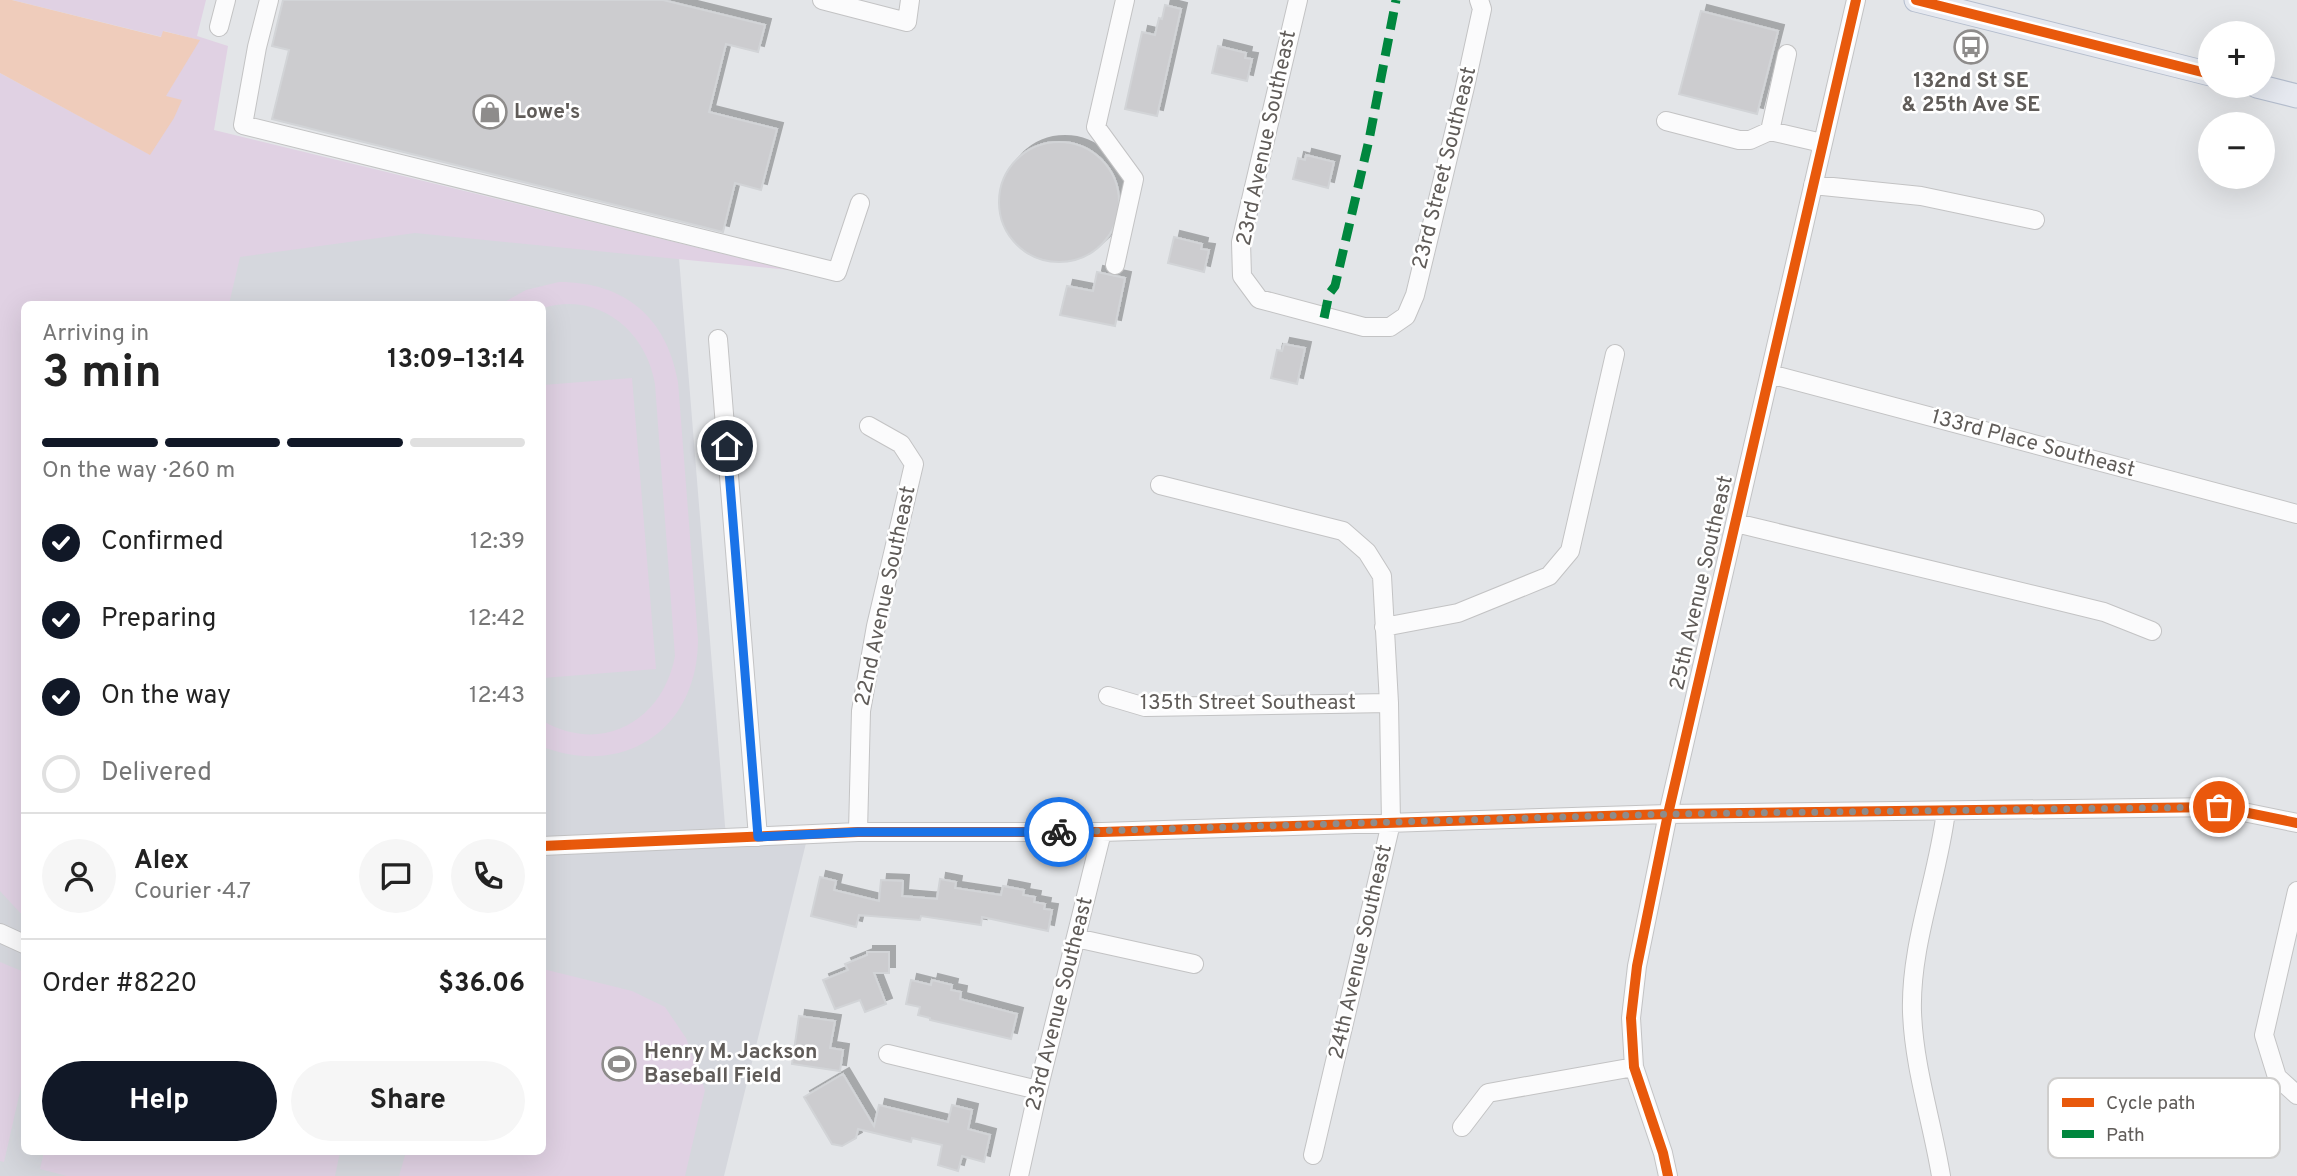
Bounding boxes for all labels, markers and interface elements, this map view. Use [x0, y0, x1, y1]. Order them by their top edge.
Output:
map controls [2198, 21, 2275, 189]
button: + [2198, 21, 2275, 98]
street label: 23rd Avenue Southeast [1231, 28, 1303, 248]
bus stop icon: 132nd St SE & 25th Ave SE [1952, 28, 1990, 66]
street label: 23rd Street Southeast [1407, 64, 1483, 272]
place label: 132nd St SE & 25th Ave SE [1902, 68, 2040, 119]
shop icon: Lowe's [471, 93, 509, 131]
place label: Lowe's [514, 99, 580, 126]
button: − [2198, 112, 2275, 189]
text: Arriving in [42, 320, 149, 349]
text: 13:09–13:14 [387, 344, 525, 377]
text: 3 min [42, 345, 162, 404]
street label: 133rd Place Southeast [1928, 404, 2138, 484]
pin [697, 416, 757, 476]
icon: home [708, 427, 746, 465]
text: On the way · 260 m [42, 457, 235, 486]
street label: 25th Avenue Southeast [1664, 473, 1740, 693]
street label: 22nd Avenue Southeast [849, 484, 923, 708]
icon: check [42, 524, 80, 562]
text: Confirmed [101, 526, 224, 559]
text: 12:39 [470, 528, 525, 557]
icon: check [42, 601, 80, 639]
text: Preparing [101, 603, 216, 636]
text: 12:42 [469, 605, 525, 634]
icon: check [42, 678, 80, 716]
text: On the way [101, 680, 231, 713]
text: 12:43 [469, 682, 525, 711]
street label: 135th Street Southeast [1140, 690, 1356, 717]
text: Delivered [101, 757, 212, 790]
pin [2189, 777, 2249, 837]
icon: bag [2200, 788, 2238, 826]
courier [1024, 797, 1094, 867]
icon: bike [1040, 813, 1078, 851]
button: person [42, 839, 116, 913]
button: chat [359, 839, 433, 913]
button: phone [451, 839, 525, 913]
street label: 24th Avenue Southeast [1323, 842, 1399, 1062]
text: Alex [134, 845, 189, 878]
text: Courier · 4.7 [134, 878, 251, 907]
street label: 23rd Avenue Southeast [1020, 894, 1100, 1114]
text: Order #8220 [42, 968, 197, 1001]
text: $36.06 [438, 968, 525, 1001]
place label: Henry M. Jackson Baseball Field [644, 1039, 817, 1090]
sports icon: Henry M. Jackson Baseball Field [600, 1045, 638, 1083]
button: Help [42, 1061, 277, 1141]
button: Share [291, 1061, 525, 1141]
legend [2048, 1078, 2280, 1158]
text: Cycle path [2106, 1092, 2195, 1116]
text: Path [2106, 1124, 2145, 1148]

